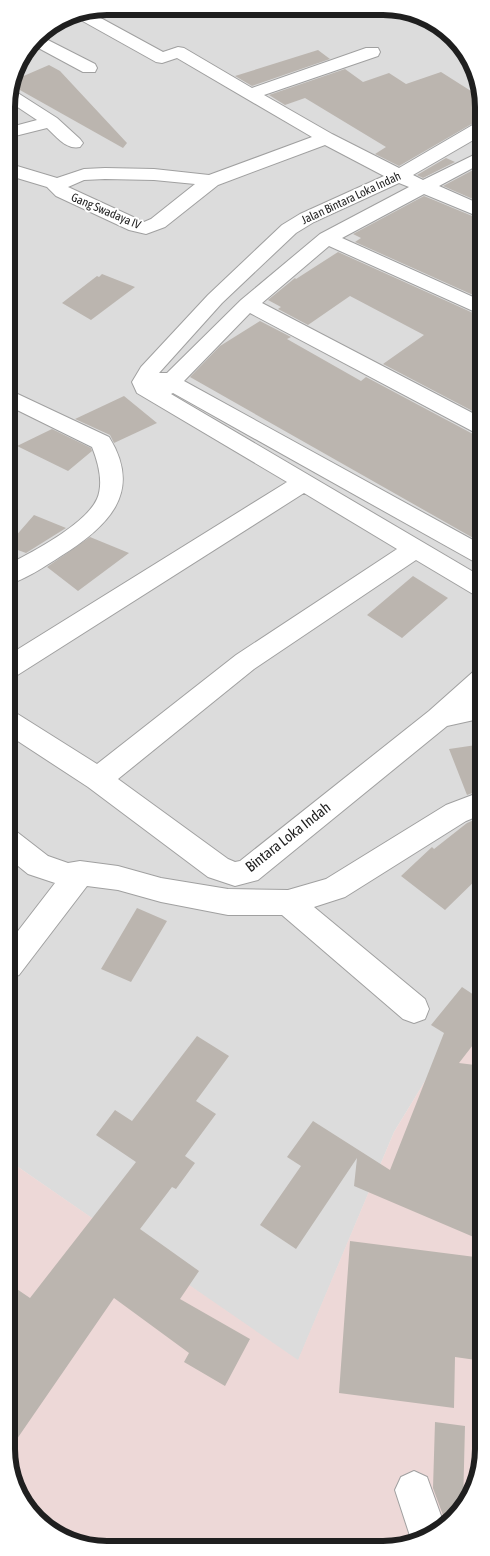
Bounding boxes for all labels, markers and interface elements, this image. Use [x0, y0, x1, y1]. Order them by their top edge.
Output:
street label: Jalan Bintara Loka Indah [299, 169, 403, 227]
street label: Gang Swadaya IV [69, 190, 143, 232]
street label: Bintara Loka Indah [242, 798, 334, 875]

